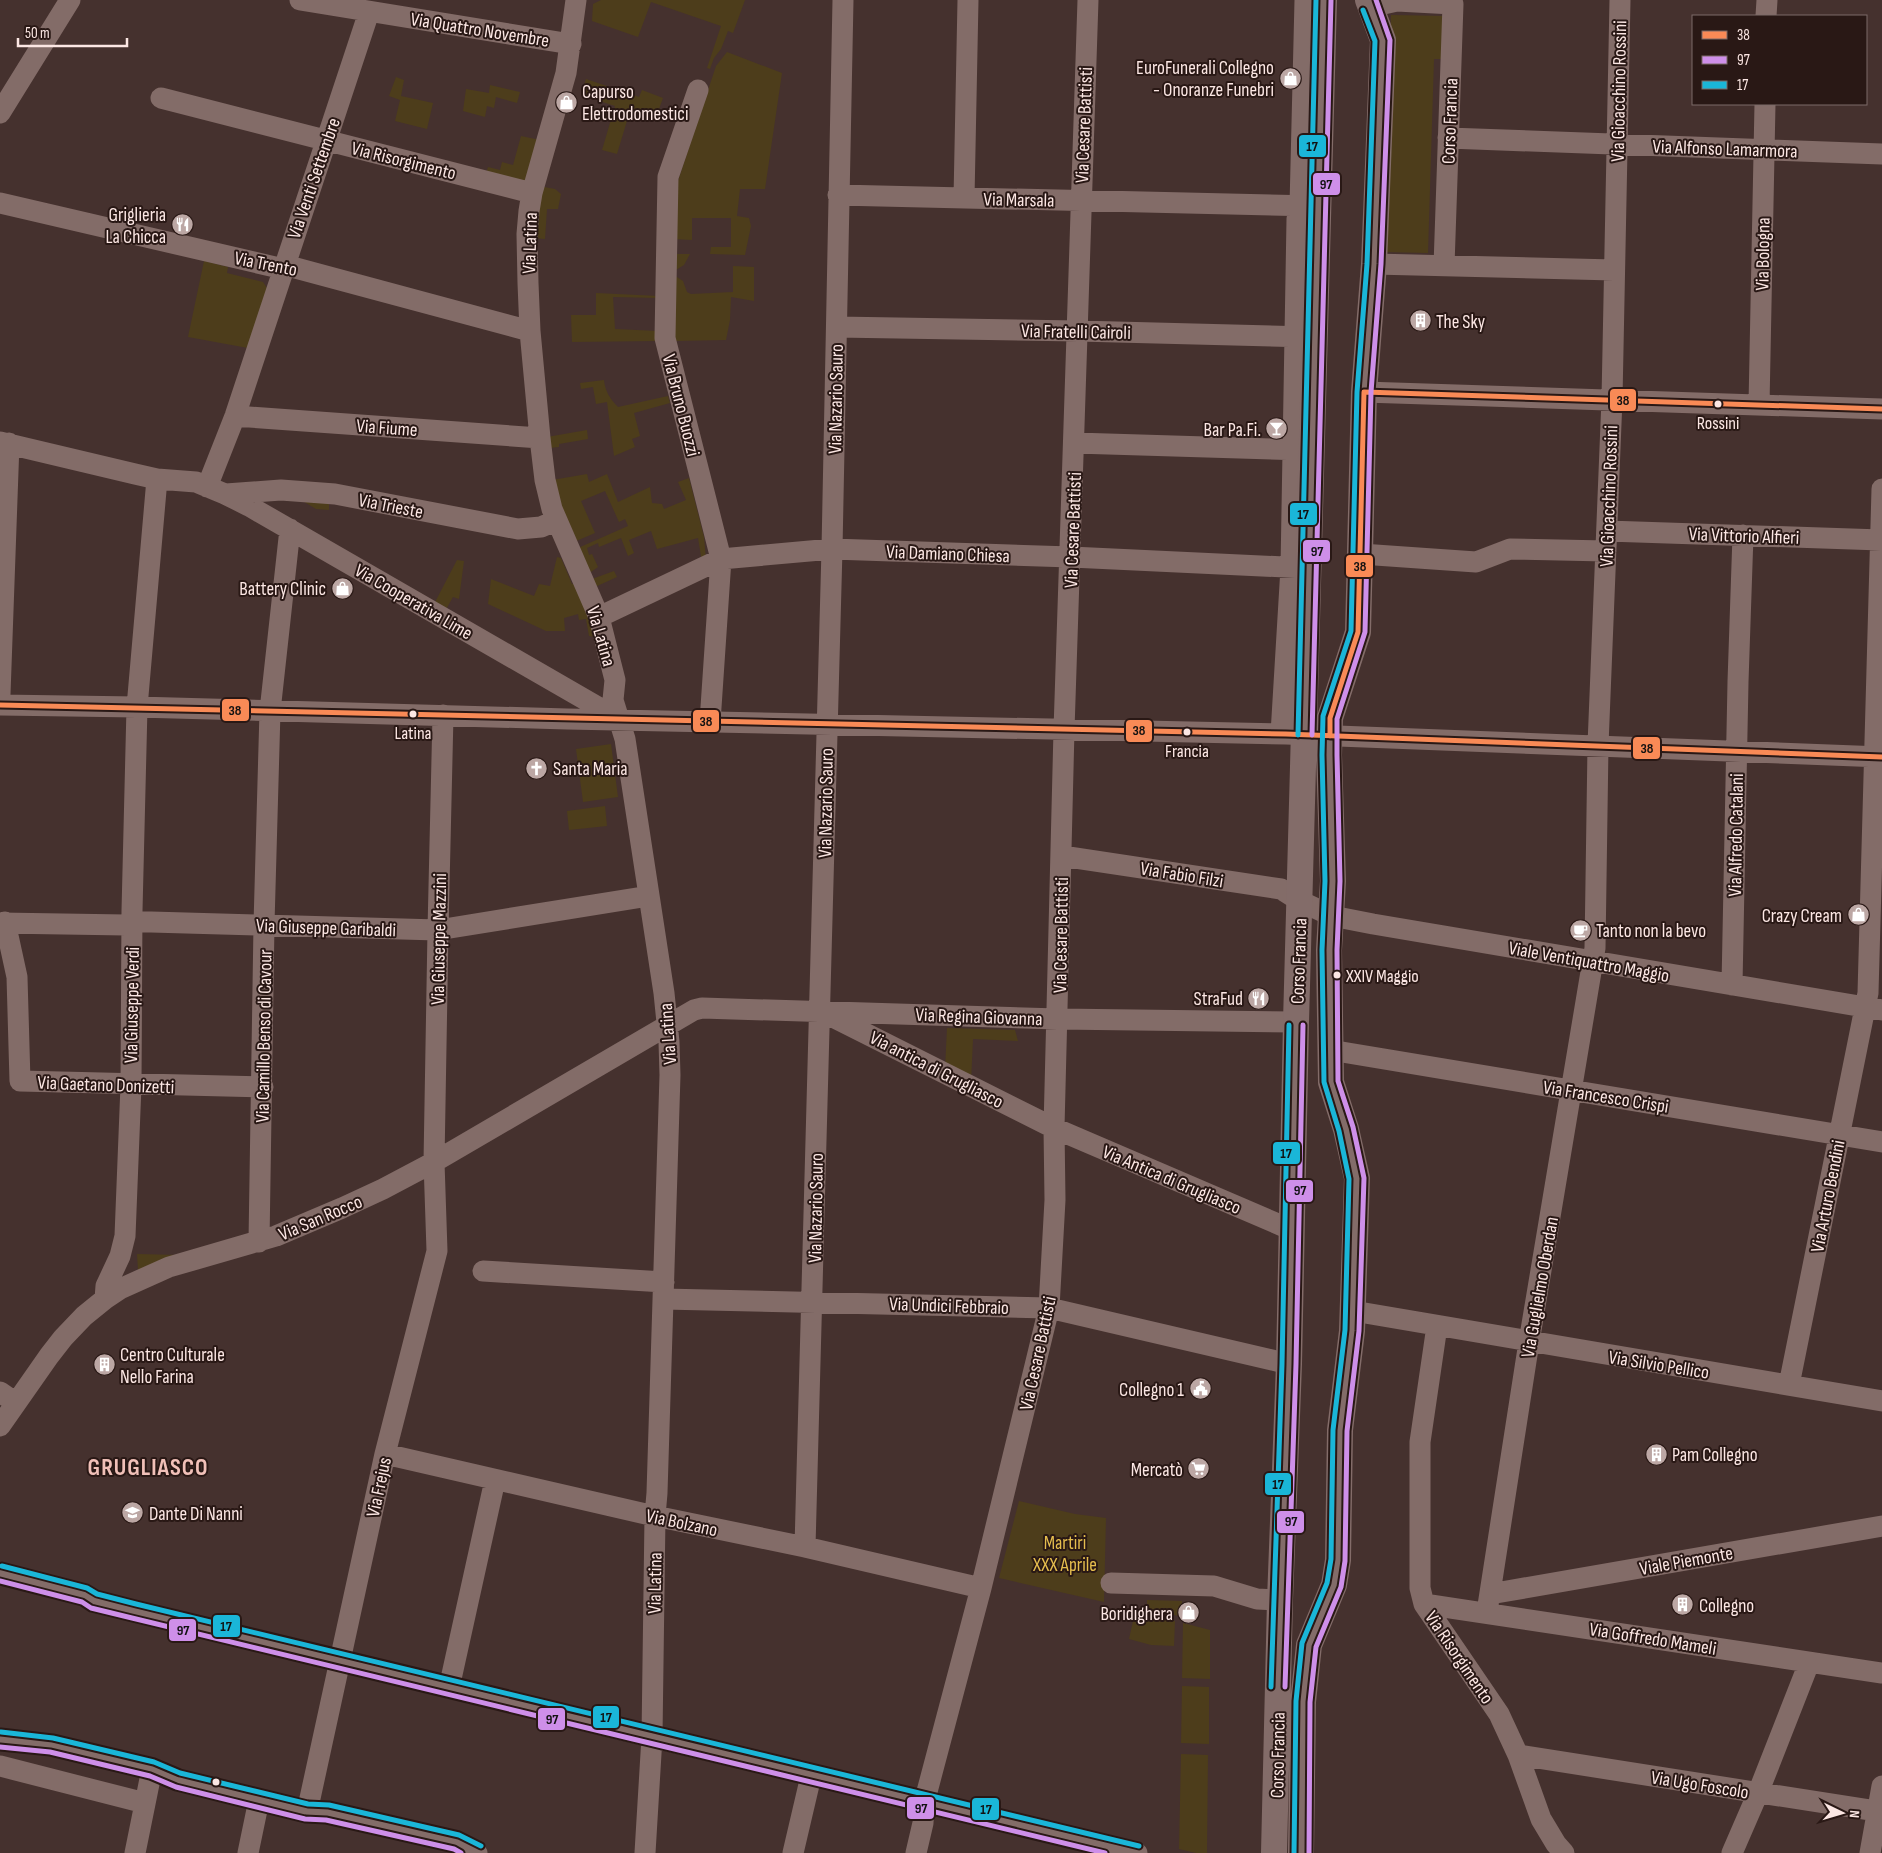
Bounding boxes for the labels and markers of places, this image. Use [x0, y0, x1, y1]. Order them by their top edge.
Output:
place label: EuroFunerali Collegno - Onoranze Funebri [1136, 57, 1274, 102]
shop icon: EuroFunerali Collegno - Onoranze Funebri [1278, 66, 1302, 90]
place label: Capurso Elettrodomestici [582, 81, 688, 126]
shop icon: Capurso Elettrodomestici [554, 90, 578, 114]
place label: Griglieria La Chicca [106, 204, 166, 249]
restaurant icon: Griglieria La Chicca [170, 213, 194, 237]
building icon: The Sky [1408, 309, 1432, 333]
place label: The Sky [1436, 311, 1486, 334]
marker: Rossini [1713, 399, 1723, 409]
place label: Rossini [1697, 413, 1739, 434]
bar icon: Bar Pa.Fi. [1265, 417, 1289, 441]
place label: Bar Pa.Fi. [1203, 419, 1261, 442]
shop icon: Battery Clinic [330, 576, 354, 600]
place label: Battery Clinic [239, 578, 326, 601]
marker: Latina [408, 709, 418, 719]
place label: Latina [394, 723, 432, 744]
marker: Francia [1182, 727, 1192, 737]
place label: Francia [1165, 741, 1209, 762]
church icon: Santa Maria [525, 756, 549, 780]
place label: Santa Maria [553, 758, 628, 781]
shop icon: Crazy Cream [1846, 903, 1870, 927]
place label: Crazy Cream [1762, 905, 1842, 928]
cafe icon: Tanto non la bevo [1568, 918, 1592, 942]
place label: Tanto non la bevo [1596, 920, 1706, 943]
place label: XXIV Maggio [1345, 966, 1419, 987]
marker: XXIV Maggio [1332, 970, 1342, 980]
restaurant icon: StraFud [1247, 986, 1271, 1010]
place label: StraFud [1194, 988, 1243, 1011]
place label: Centro Culturale Nello Farina [120, 1344, 225, 1389]
building icon: Centro Culturale Nello Farina [92, 1353, 116, 1377]
public building icon: Collegno 1 [1188, 1377, 1212, 1401]
place label: Collegno 1 [1119, 1379, 1184, 1402]
building icon: Pam Collegno [1644, 1442, 1668, 1466]
place label: Pam Collegno [1672, 1444, 1758, 1467]
supermarket icon: Mercatò [1187, 1457, 1211, 1481]
place label: Mercatò [1131, 1459, 1183, 1482]
school or university icon: Dante Di Nanni [121, 1501, 145, 1525]
place label: Dante Di Nanni [149, 1503, 243, 1526]
building icon: Collegno [1671, 1593, 1695, 1617]
place label: Collegno [1699, 1595, 1754, 1618]
shop icon: Boridighera [1177, 1601, 1201, 1625]
place label: Boridighera [1100, 1603, 1173, 1626]
unlabelled marker [211, 1777, 221, 1787]

